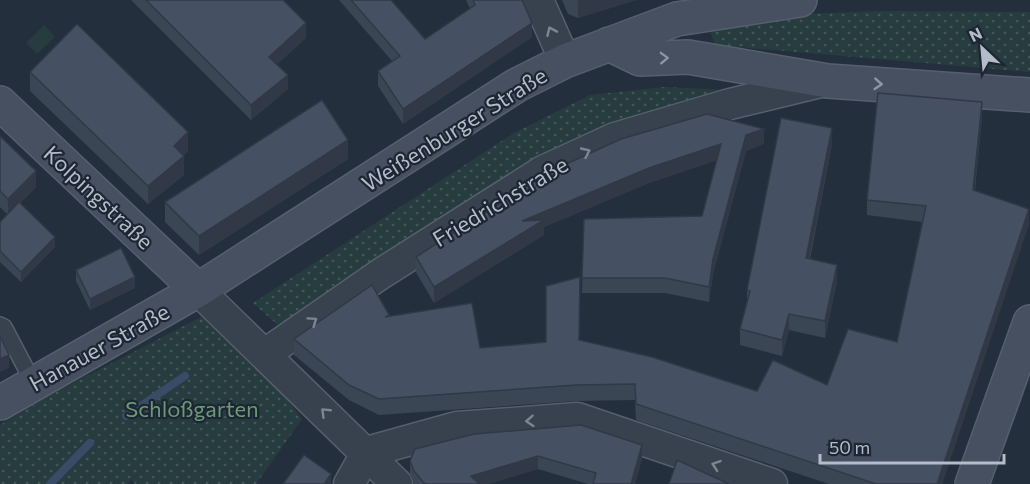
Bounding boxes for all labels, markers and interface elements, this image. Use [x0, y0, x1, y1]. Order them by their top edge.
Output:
north arrow [952, 18, 1012, 78]
text: N [966, 23, 985, 45]
one-way arrow [547, 26, 559, 37]
one-way arrow [659, 52, 668, 64]
street label: Weißenburger Straße [357, 61, 551, 197]
one-way arrow [873, 78, 882, 91]
street label: Kolpingstraße [39, 139, 159, 255]
one-way arrow [579, 147, 590, 159]
street label: Friedrichstraße [427, 150, 573, 252]
street label: Hanauer Straße [24, 297, 174, 397]
one-way arrow [307, 317, 318, 328]
park label: Schloßgarten [125, 395, 259, 422]
one-way arrow [322, 408, 333, 419]
one-way arrow [525, 414, 534, 427]
scale bar [820, 427, 1004, 465]
text: 50 m [829, 436, 870, 458]
one-way arrow [712, 460, 722, 473]

